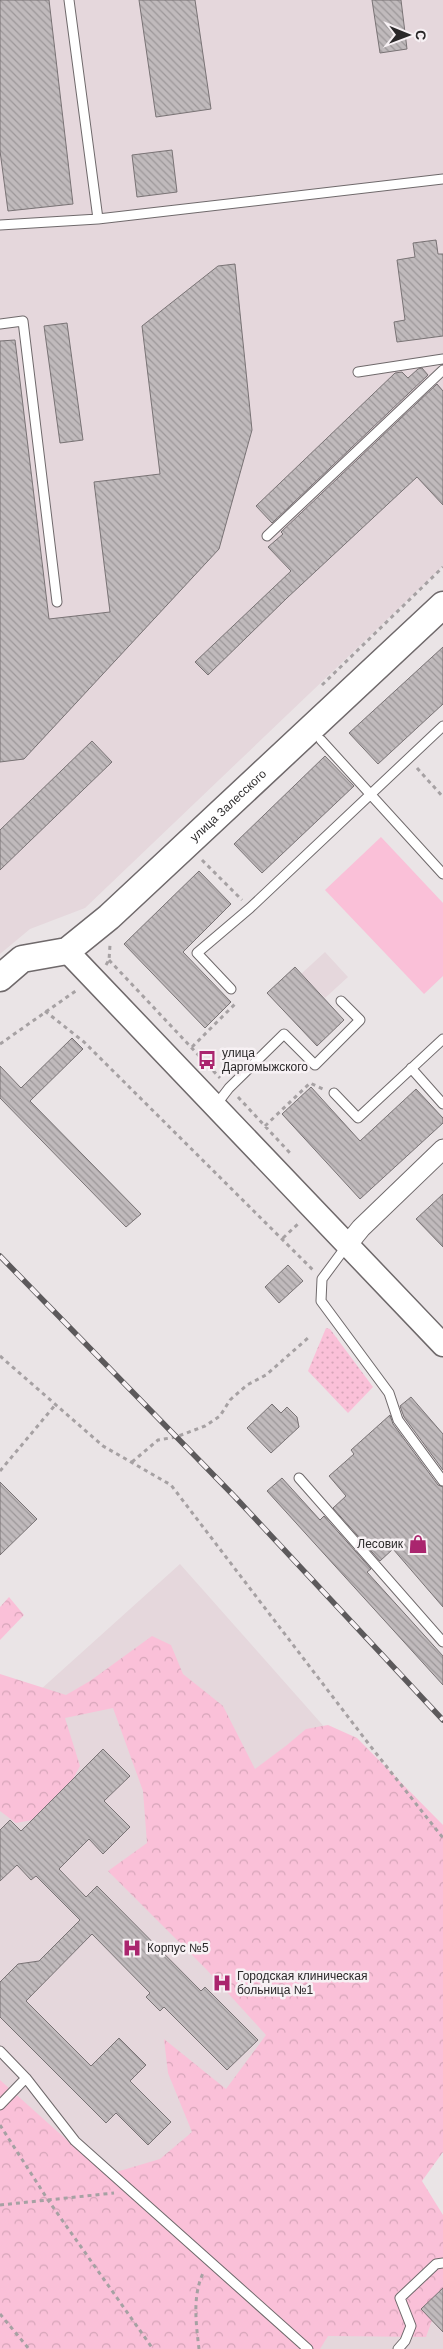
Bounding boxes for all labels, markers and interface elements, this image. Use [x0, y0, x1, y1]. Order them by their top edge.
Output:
north arrow [383, 10, 433, 60]
text: С [413, 30, 429, 40]
street label: улица Залесского [187, 767, 269, 844]
place label: улица Даргомыжского [222, 1046, 308, 1074]
bus stop icon: улица Даргомыжского [196, 1049, 218, 1071]
shop icon: Лесовик [407, 1533, 429, 1555]
place label: Лесовик [357, 1537, 404, 1551]
hospital icon: Корпус №5 [121, 1937, 143, 1959]
place label: Корпус №5 [147, 1941, 209, 1955]
place label: Городская клиническая больница №1 [237, 1969, 368, 1997]
hospital icon: Городская клиническая больница №1 [211, 1972, 233, 1994]

